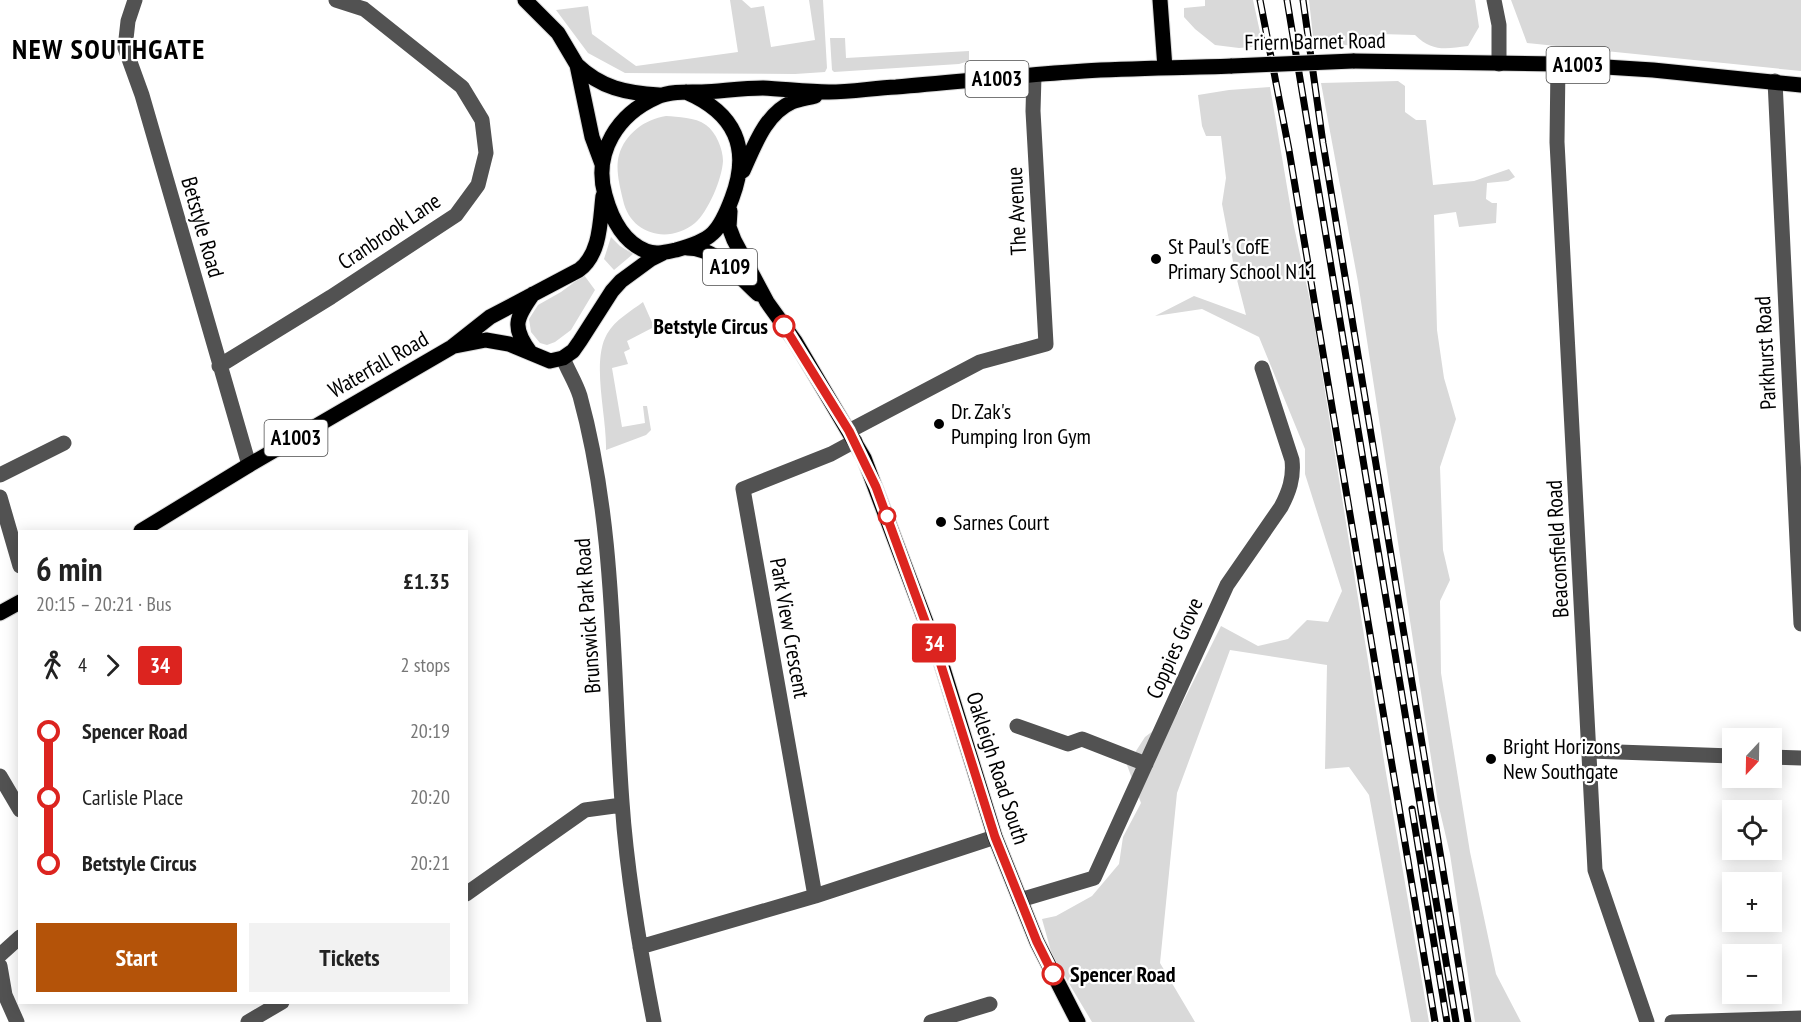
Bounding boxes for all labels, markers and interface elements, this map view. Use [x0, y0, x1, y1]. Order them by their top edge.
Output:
street label: Friern Barnet Road [1244, 26, 1386, 56]
district label: NEW SOUTHGATE [12, 30, 206, 67]
road number: A1003 [1546, 47, 1610, 83]
road number: A1003 [966, 61, 1028, 97]
street label: The Avenue [1000, 166, 1032, 256]
street label: Betstyle Road [175, 173, 231, 281]
street label: Cranbrook Lane [332, 186, 446, 276]
place label: St Paul's CofE Primary School N11 [1168, 232, 1317, 285]
road number: A109 [703, 249, 757, 285]
marker: St Paul's CofE Primary School N11 [1149, 252, 1163, 266]
street label: Parkhurst Road [1748, 296, 1782, 410]
place label: Betstyle Circus [653, 312, 768, 340]
marker: Betstyle Circus [773, 315, 795, 337]
street label: Waterfall Road [323, 324, 433, 404]
place label: Dr. Zak's Pumping Iron Gym [951, 397, 1091, 450]
marker: Dr. Zak's Pumping Iron Gym [932, 417, 946, 431]
road number: A1003 [264, 420, 328, 456]
street label: Beaconsfield Road [1539, 479, 1575, 619]
unlabelled marker [878, 507, 896, 525]
place label: Sarnes Court [953, 508, 1049, 536]
marker: Sarnes Court [934, 515, 948, 529]
street label: Brunswick Park Road [568, 537, 606, 695]
text: 6 min [36, 547, 103, 590]
street label: Park View Crescent [764, 556, 816, 700]
text: £1.35 [403, 567, 450, 595]
text: 20:15 – 20:21 · Bus [36, 591, 171, 617]
street label: Coppies Grove [1139, 593, 1209, 703]
line badge: 34 [907, 624, 961, 662]
text: 34 [924, 630, 944, 657]
icon: walk [36, 649, 69, 682]
icon: forward [96, 649, 129, 682]
text: 4 [78, 652, 87, 678]
text: 34 [150, 652, 170, 679]
text: 2 stops [401, 652, 450, 678]
street label: Oakleigh Road South [960, 688, 1036, 848]
text: Spencer Road [82, 717, 187, 745]
text: 20:19 [410, 718, 450, 744]
north arrow [1722, 728, 1782, 788]
map controls [1722, 728, 1782, 1004]
place label: Bright Horizons New Southgate [1503, 732, 1620, 785]
marker: Bright Horizons New Southgate [1484, 752, 1498, 766]
text: Carlisle Place [82, 783, 183, 811]
text: 20:20 [410, 784, 450, 810]
button: locate [1722, 800, 1782, 860]
text: Betstyle Circus [82, 849, 197, 877]
text: 20:21 [410, 850, 450, 876]
button: + [1722, 872, 1782, 932]
button: Start [36, 923, 237, 992]
button: Tickets [249, 923, 450, 992]
button: − [1722, 944, 1782, 1004]
place label: Spencer Road [1070, 960, 1176, 988]
marker: Spencer Road [1042, 963, 1064, 985]

